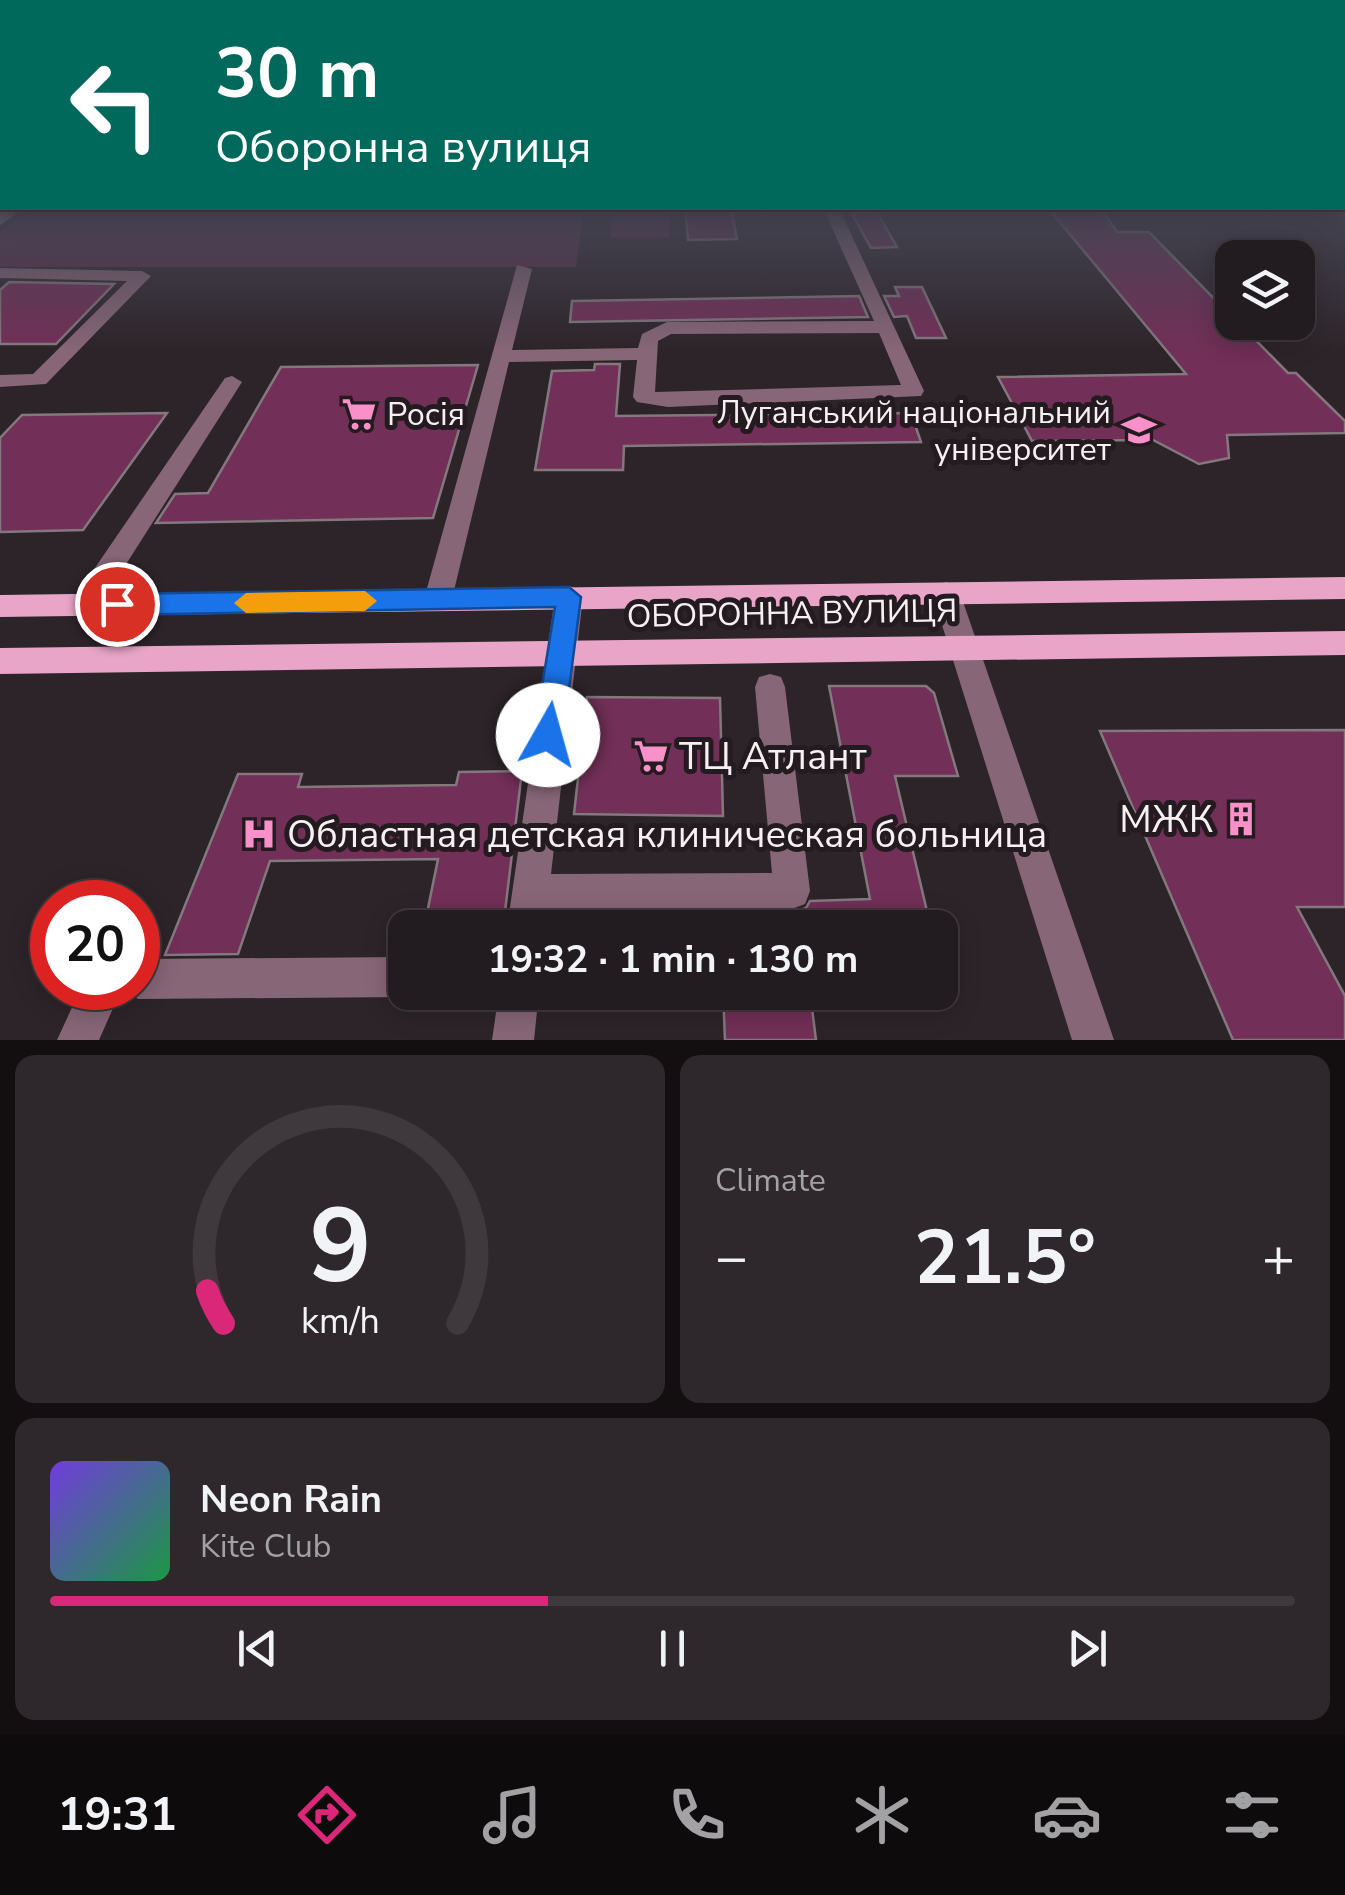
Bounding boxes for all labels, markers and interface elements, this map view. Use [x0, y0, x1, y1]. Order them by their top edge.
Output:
text: 30 m [215, 26, 379, 122]
icon: left [50, 40, 180, 170]
text: Оборонна вулиця [215, 117, 591, 178]
map controls [1215, 240, 1315, 340]
button: layers [1215, 240, 1315, 340]
place label: Луганський національний університет [717, 391, 1112, 471]
place label: Росія [387, 393, 465, 436]
supermarket icon: Росія [340, 395, 378, 433]
school or university icon: Луганський національний університет [1120, 411, 1158, 449]
pin [75, 562, 160, 647]
icon: arrive [90, 577, 145, 632]
street label: ОБОРОННА ВУЛИЦЯ [626, 589, 958, 638]
position arrow [496, 683, 600, 787]
place label: ТЦ Атлант [679, 731, 867, 782]
supermarket icon: ТЦ Атлант [632, 737, 670, 775]
place label: МЖК [1119, 794, 1213, 845]
building icon: МЖК [1222, 800, 1260, 838]
place label: Областная детская клиническая больница [287, 809, 1047, 860]
hospital icon: Областная детская клиническая больница [240, 815, 278, 853]
speed limit sign: 20 [30, 880, 160, 1010]
text: 19:32 · 1 min · 130 m [488, 934, 858, 985]
text: Climate [715, 1159, 826, 1202]
text: 9 [309, 1176, 371, 1318]
text: 21.5° [914, 1207, 1096, 1309]
text: − [715, 1220, 748, 1295]
text: + [1262, 1220, 1295, 1295]
text: km/h [301, 1297, 379, 1346]
text: Neon Rain [200, 1474, 382, 1525]
text: Kite Club [200, 1525, 331, 1568]
icon: previous [230, 1621, 285, 1676]
icon: pause [645, 1621, 700, 1676]
icon: next [1060, 1621, 1115, 1676]
icon: directions [292, 1780, 362, 1850]
icon: music [477, 1780, 547, 1850]
icon: phone [662, 1780, 732, 1850]
icon: climate [847, 1780, 917, 1850]
icon: car [1032, 1780, 1102, 1850]
icon: filters [1217, 1780, 1287, 1850]
text: 19:31 [58, 1785, 177, 1846]

